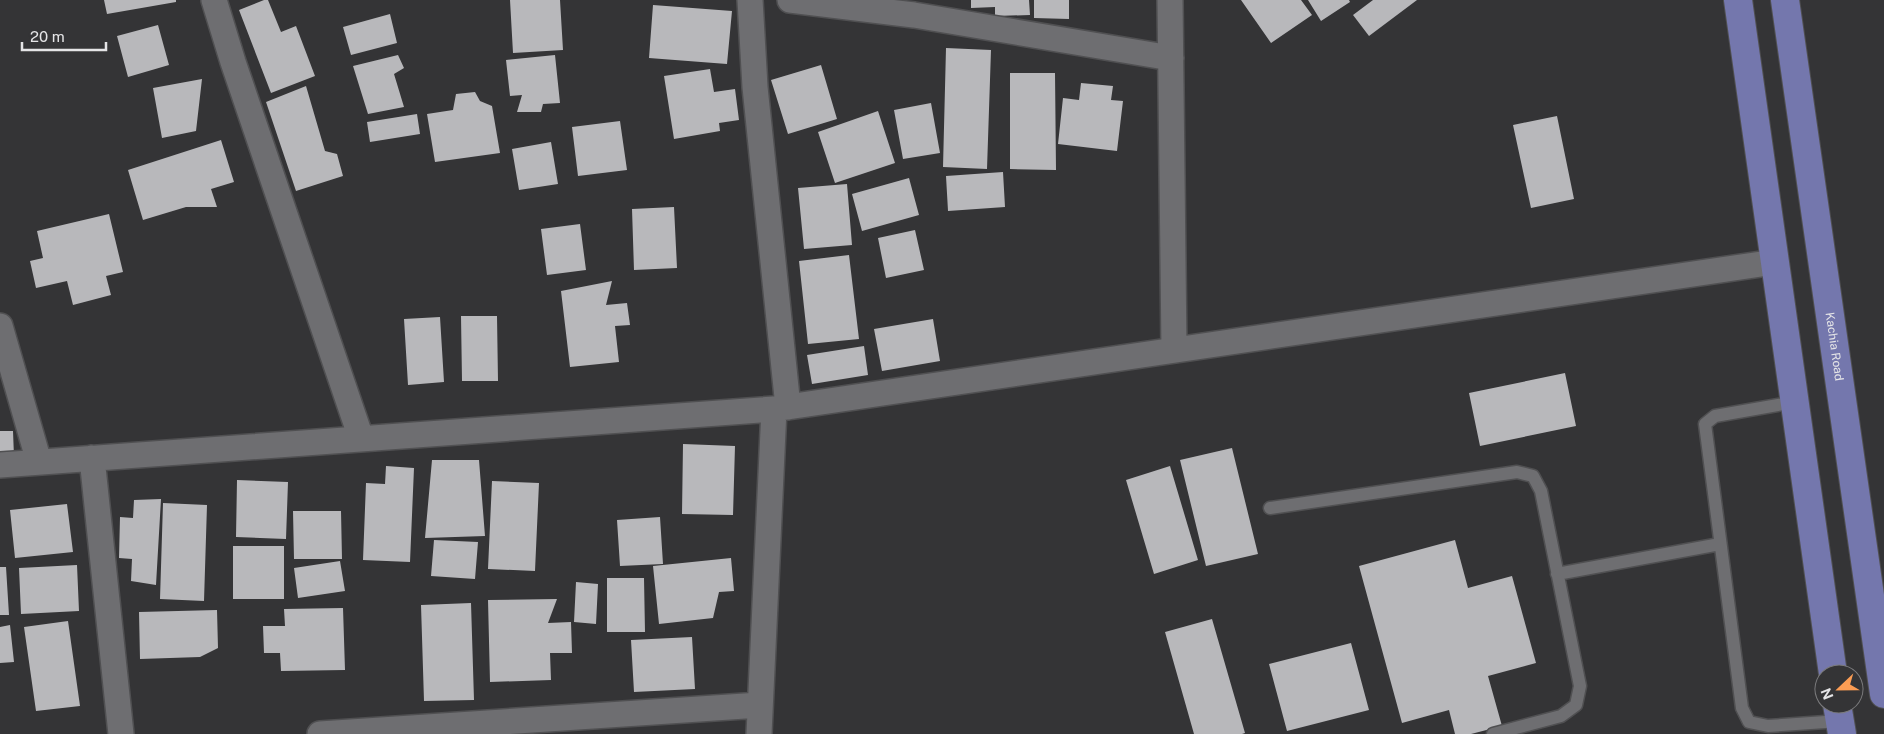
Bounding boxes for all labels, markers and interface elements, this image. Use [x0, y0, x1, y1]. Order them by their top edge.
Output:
scale bar [22, 20, 106, 52]
text: 20 m [30, 28, 65, 45]
street label: Kachia Road [1823, 311, 1846, 382]
north arrow [1814, 664, 1864, 714]
text: N [1817, 686, 1836, 702]

